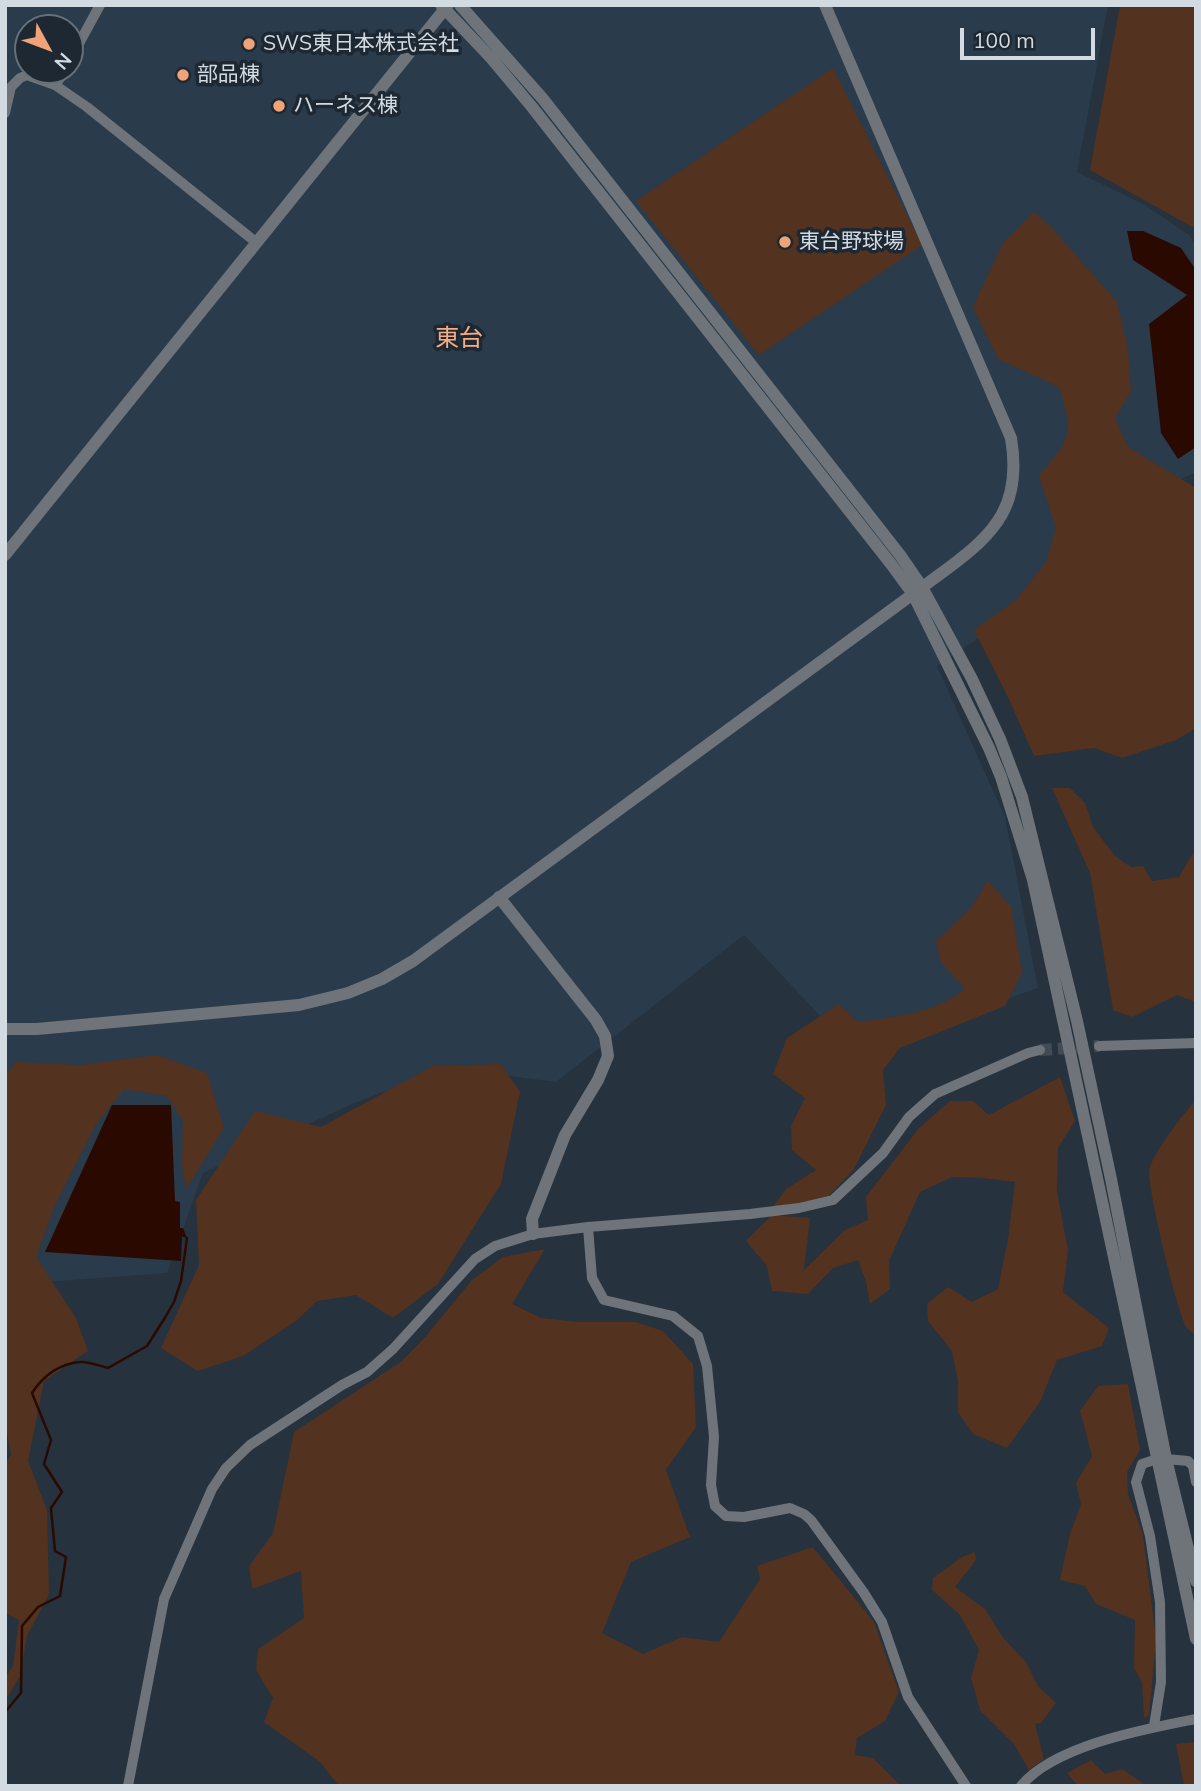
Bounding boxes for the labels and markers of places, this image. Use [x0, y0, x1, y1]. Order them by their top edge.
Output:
place label: SWS東日本株式会社 [263, 31, 459, 57]
marker: SWS東日本株式会社 [241, 36, 257, 52]
place label: 部品棟 [197, 62, 260, 88]
marker: 部品棟 [175, 67, 191, 83]
place label: ハーネス棟 [293, 93, 398, 119]
marker: ハーネス棟 [271, 98, 287, 114]
place label: 東台野球場 [799, 229, 904, 255]
marker: 東台野球場 [777, 234, 793, 250]

